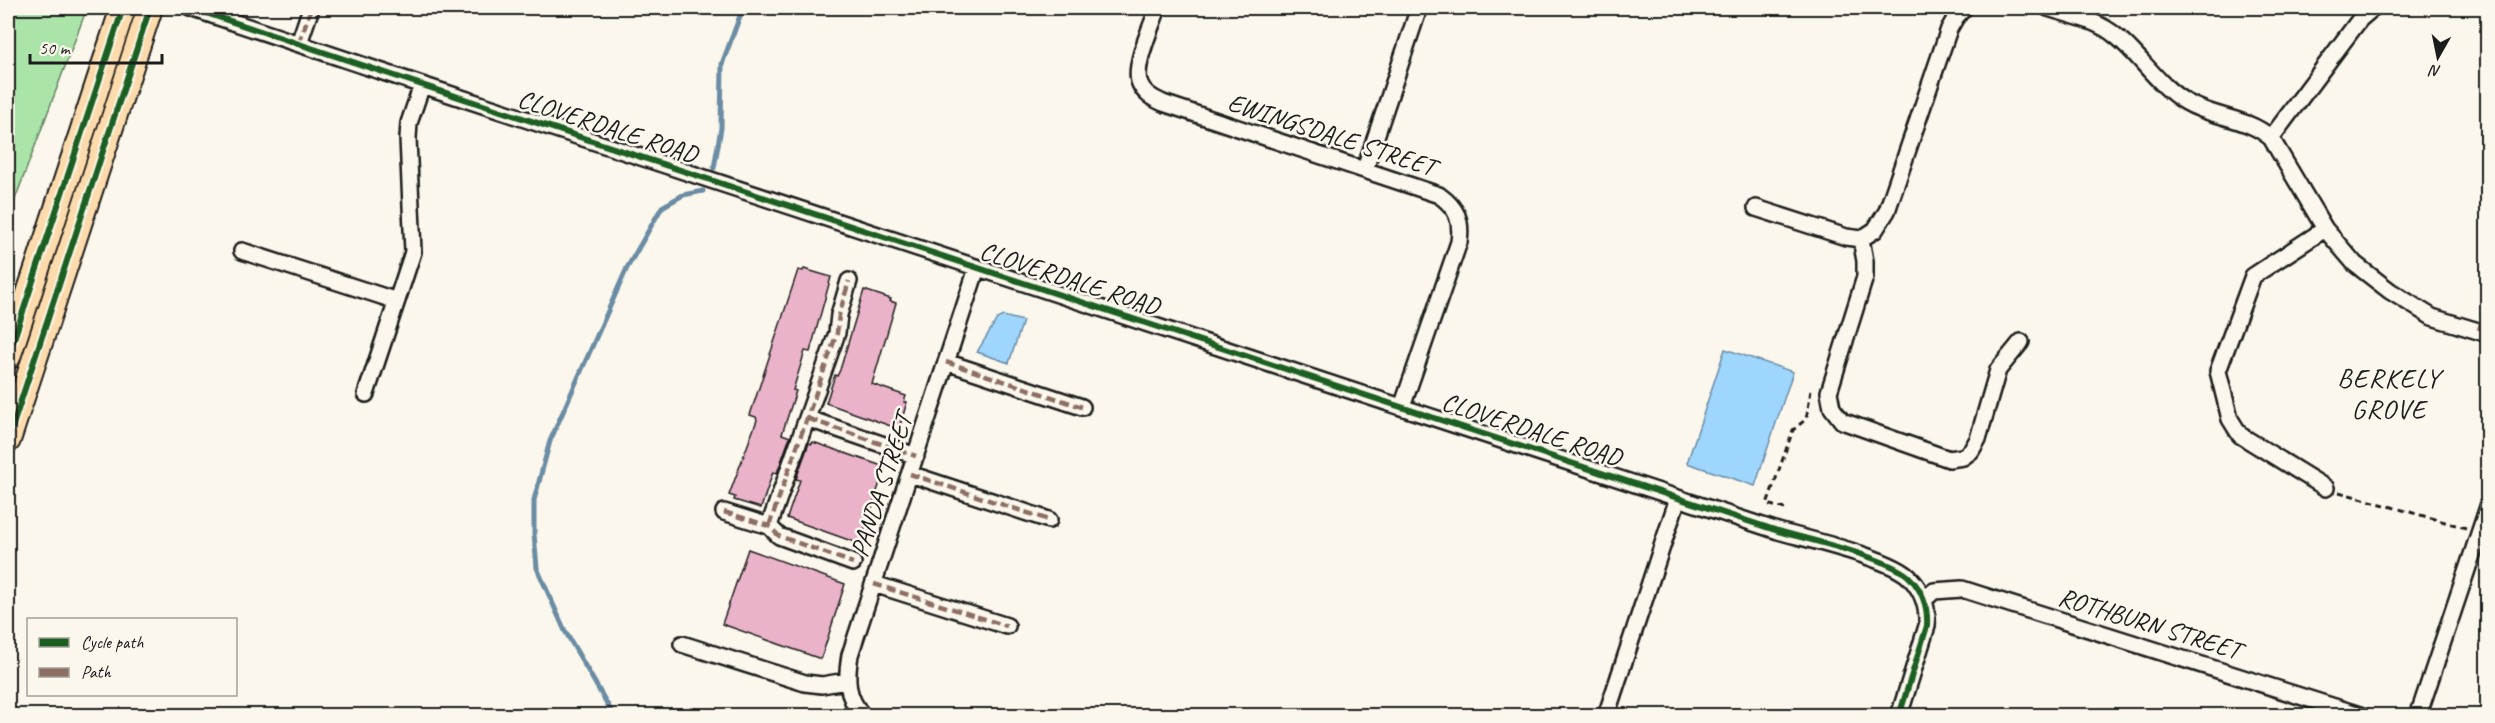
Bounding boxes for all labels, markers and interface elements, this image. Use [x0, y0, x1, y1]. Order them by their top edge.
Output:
scale bar [30, 27, 162, 65]
north arrow [2408, 27, 2468, 87]
text: 50 m [39, 37, 72, 59]
text: N [2426, 60, 2442, 81]
street label: CLOVERDALE ROAD [514, 82, 704, 172]
street label: EWINGSDALE STREET [1224, 85, 1445, 185]
street label: CLOVERDALE ROAD [976, 234, 1166, 324]
district label: BERKELY GROVE [2337, 361, 2445, 426]
street label: CLOVERDALE ROAD [1438, 385, 1628, 475]
street label: PANDA STREET [843, 405, 922, 561]
street label: ROTHBURN STREET [2055, 580, 2250, 668]
legend [27, 618, 237, 696]
text: Cycle path [81, 631, 144, 653]
text: Path [81, 661, 111, 683]

